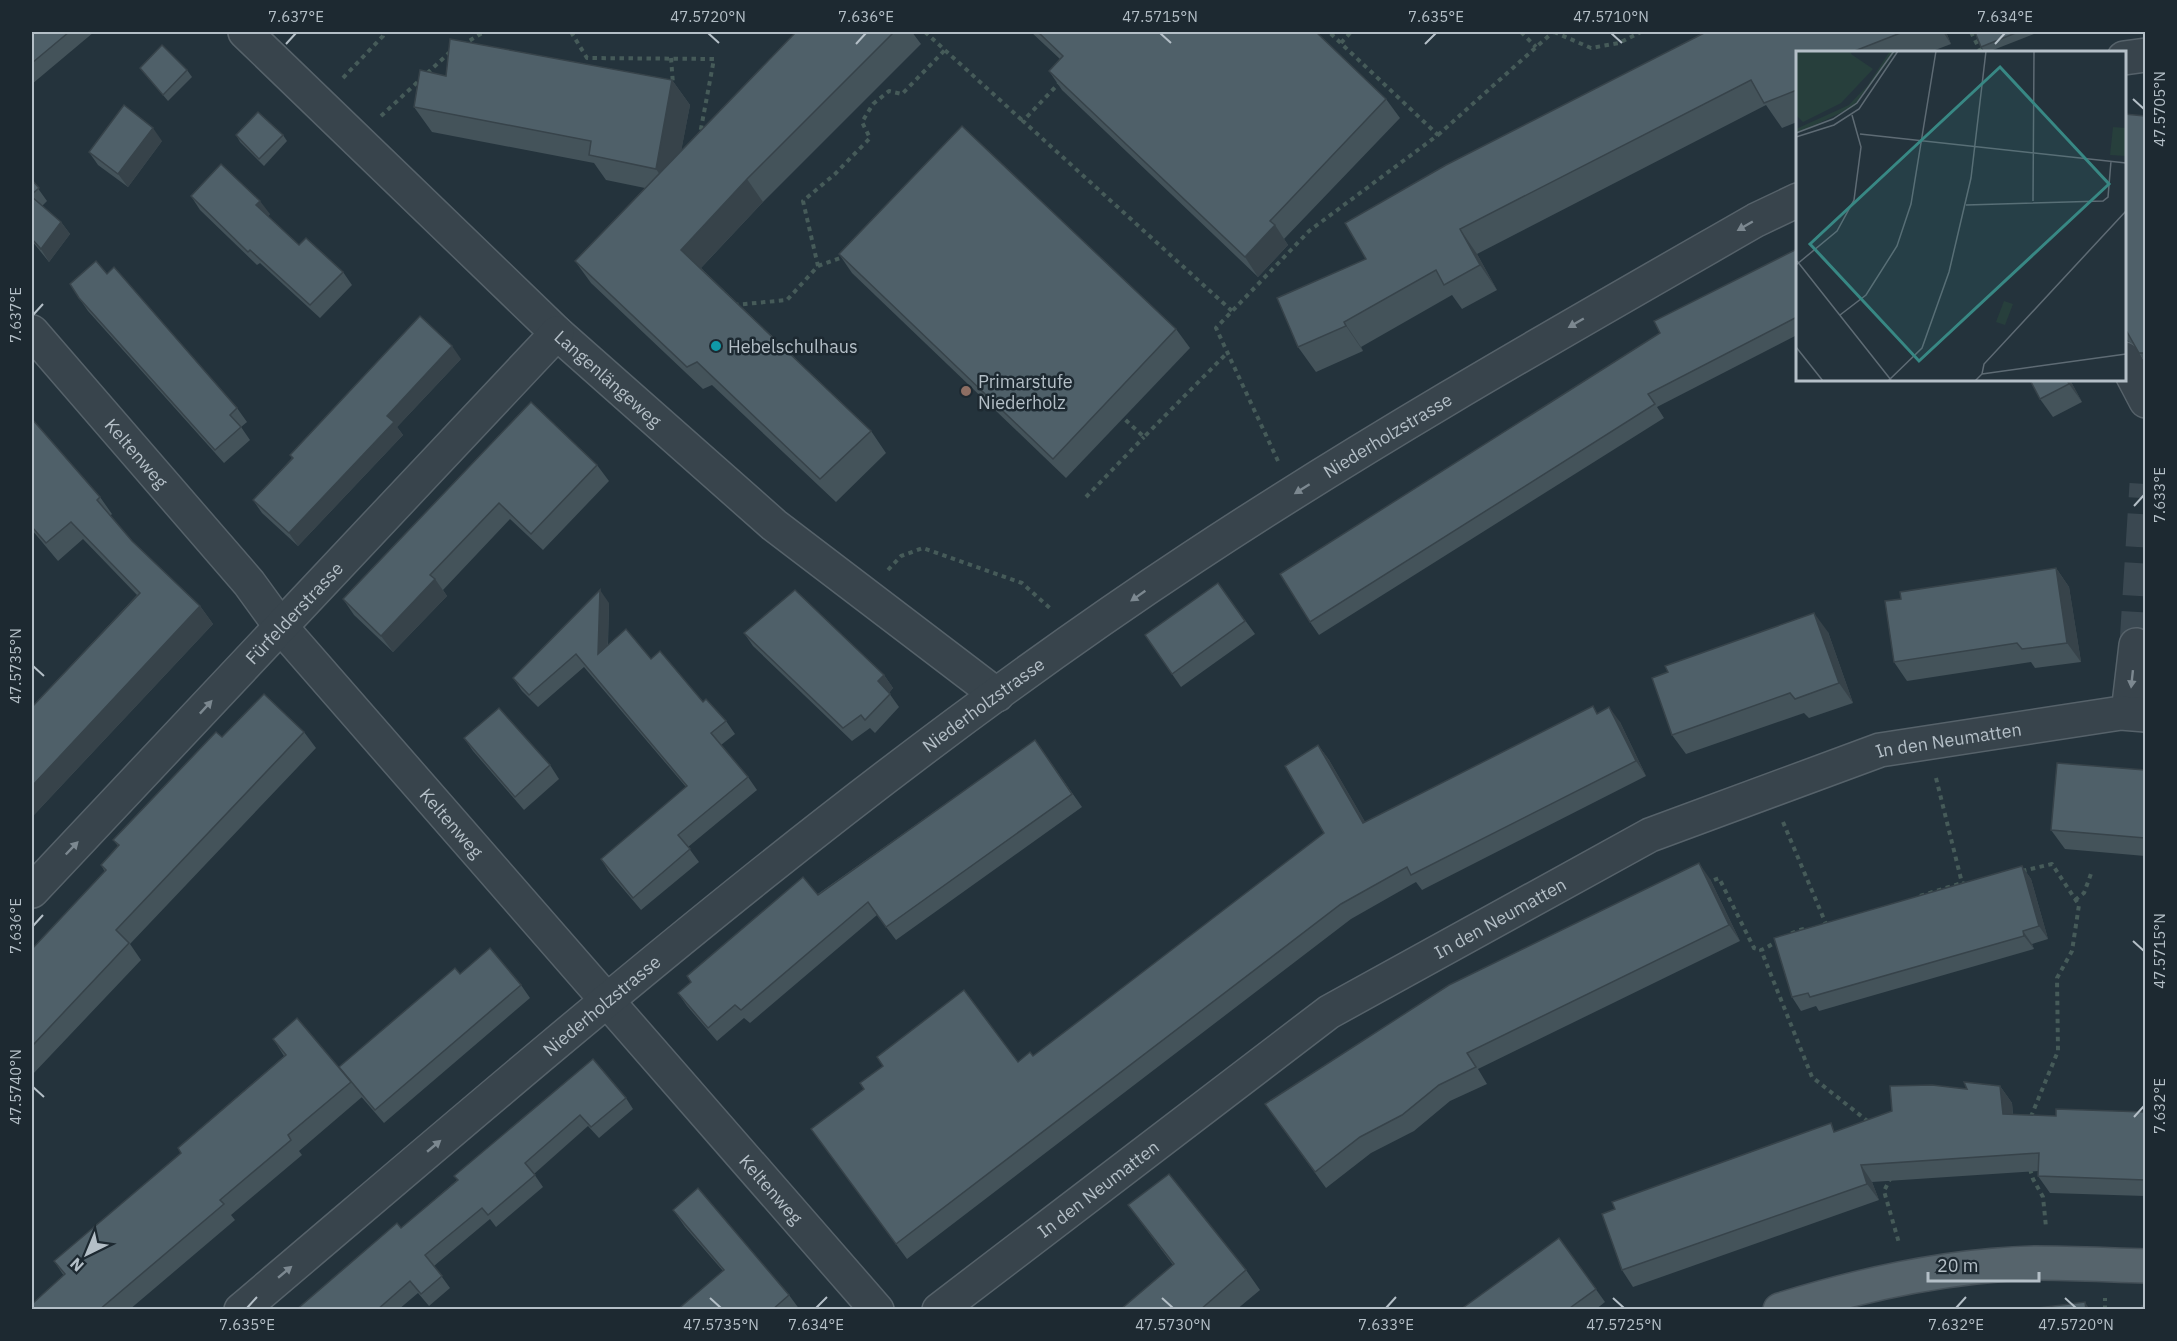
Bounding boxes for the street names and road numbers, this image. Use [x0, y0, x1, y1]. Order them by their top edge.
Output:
street label: Langenlängeweg [550, 325, 667, 432]
street label: Niederholzstrasse [1319, 387, 1456, 483]
street label: Keltenweg [100, 413, 173, 493]
street label: Fürfelderstrasse [240, 557, 348, 669]
street label: Niederholzstrasse [917, 652, 1049, 757]
street label: In den Neumatten [1872, 717, 2023, 762]
street label: Keltenweg [415, 783, 489, 863]
street label: In den Neumatten [1430, 872, 1570, 963]
street label: Niederholzstrasse [538, 950, 665, 1061]
street label: In den Neumatten [1032, 1135, 1163, 1242]
street label: Keltenweg [735, 1149, 808, 1229]

